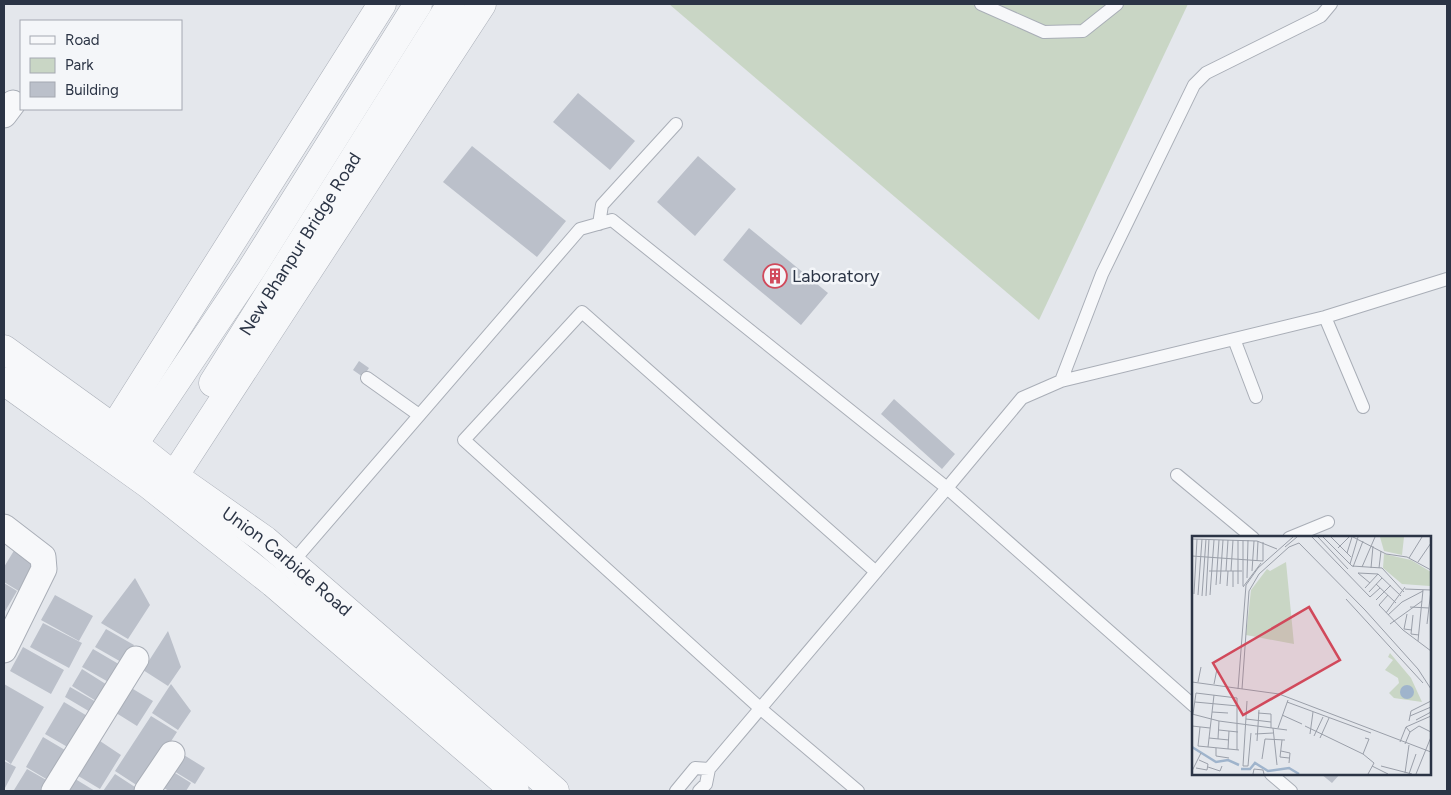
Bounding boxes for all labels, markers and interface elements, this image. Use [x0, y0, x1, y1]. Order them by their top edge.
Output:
legend [20, 20, 182, 110]
text: Road [65, 31, 100, 49]
text: Park [65, 56, 94, 74]
text: Building [65, 81, 119, 99]
street label: New Bhanpur Bridge Road [235, 149, 366, 340]
building icon: Laboratory [762, 263, 788, 289]
place label: Laboratory [792, 265, 880, 287]
street label: Union Carbide Road [218, 502, 356, 621]
inset map [1192, 536, 1431, 775]

